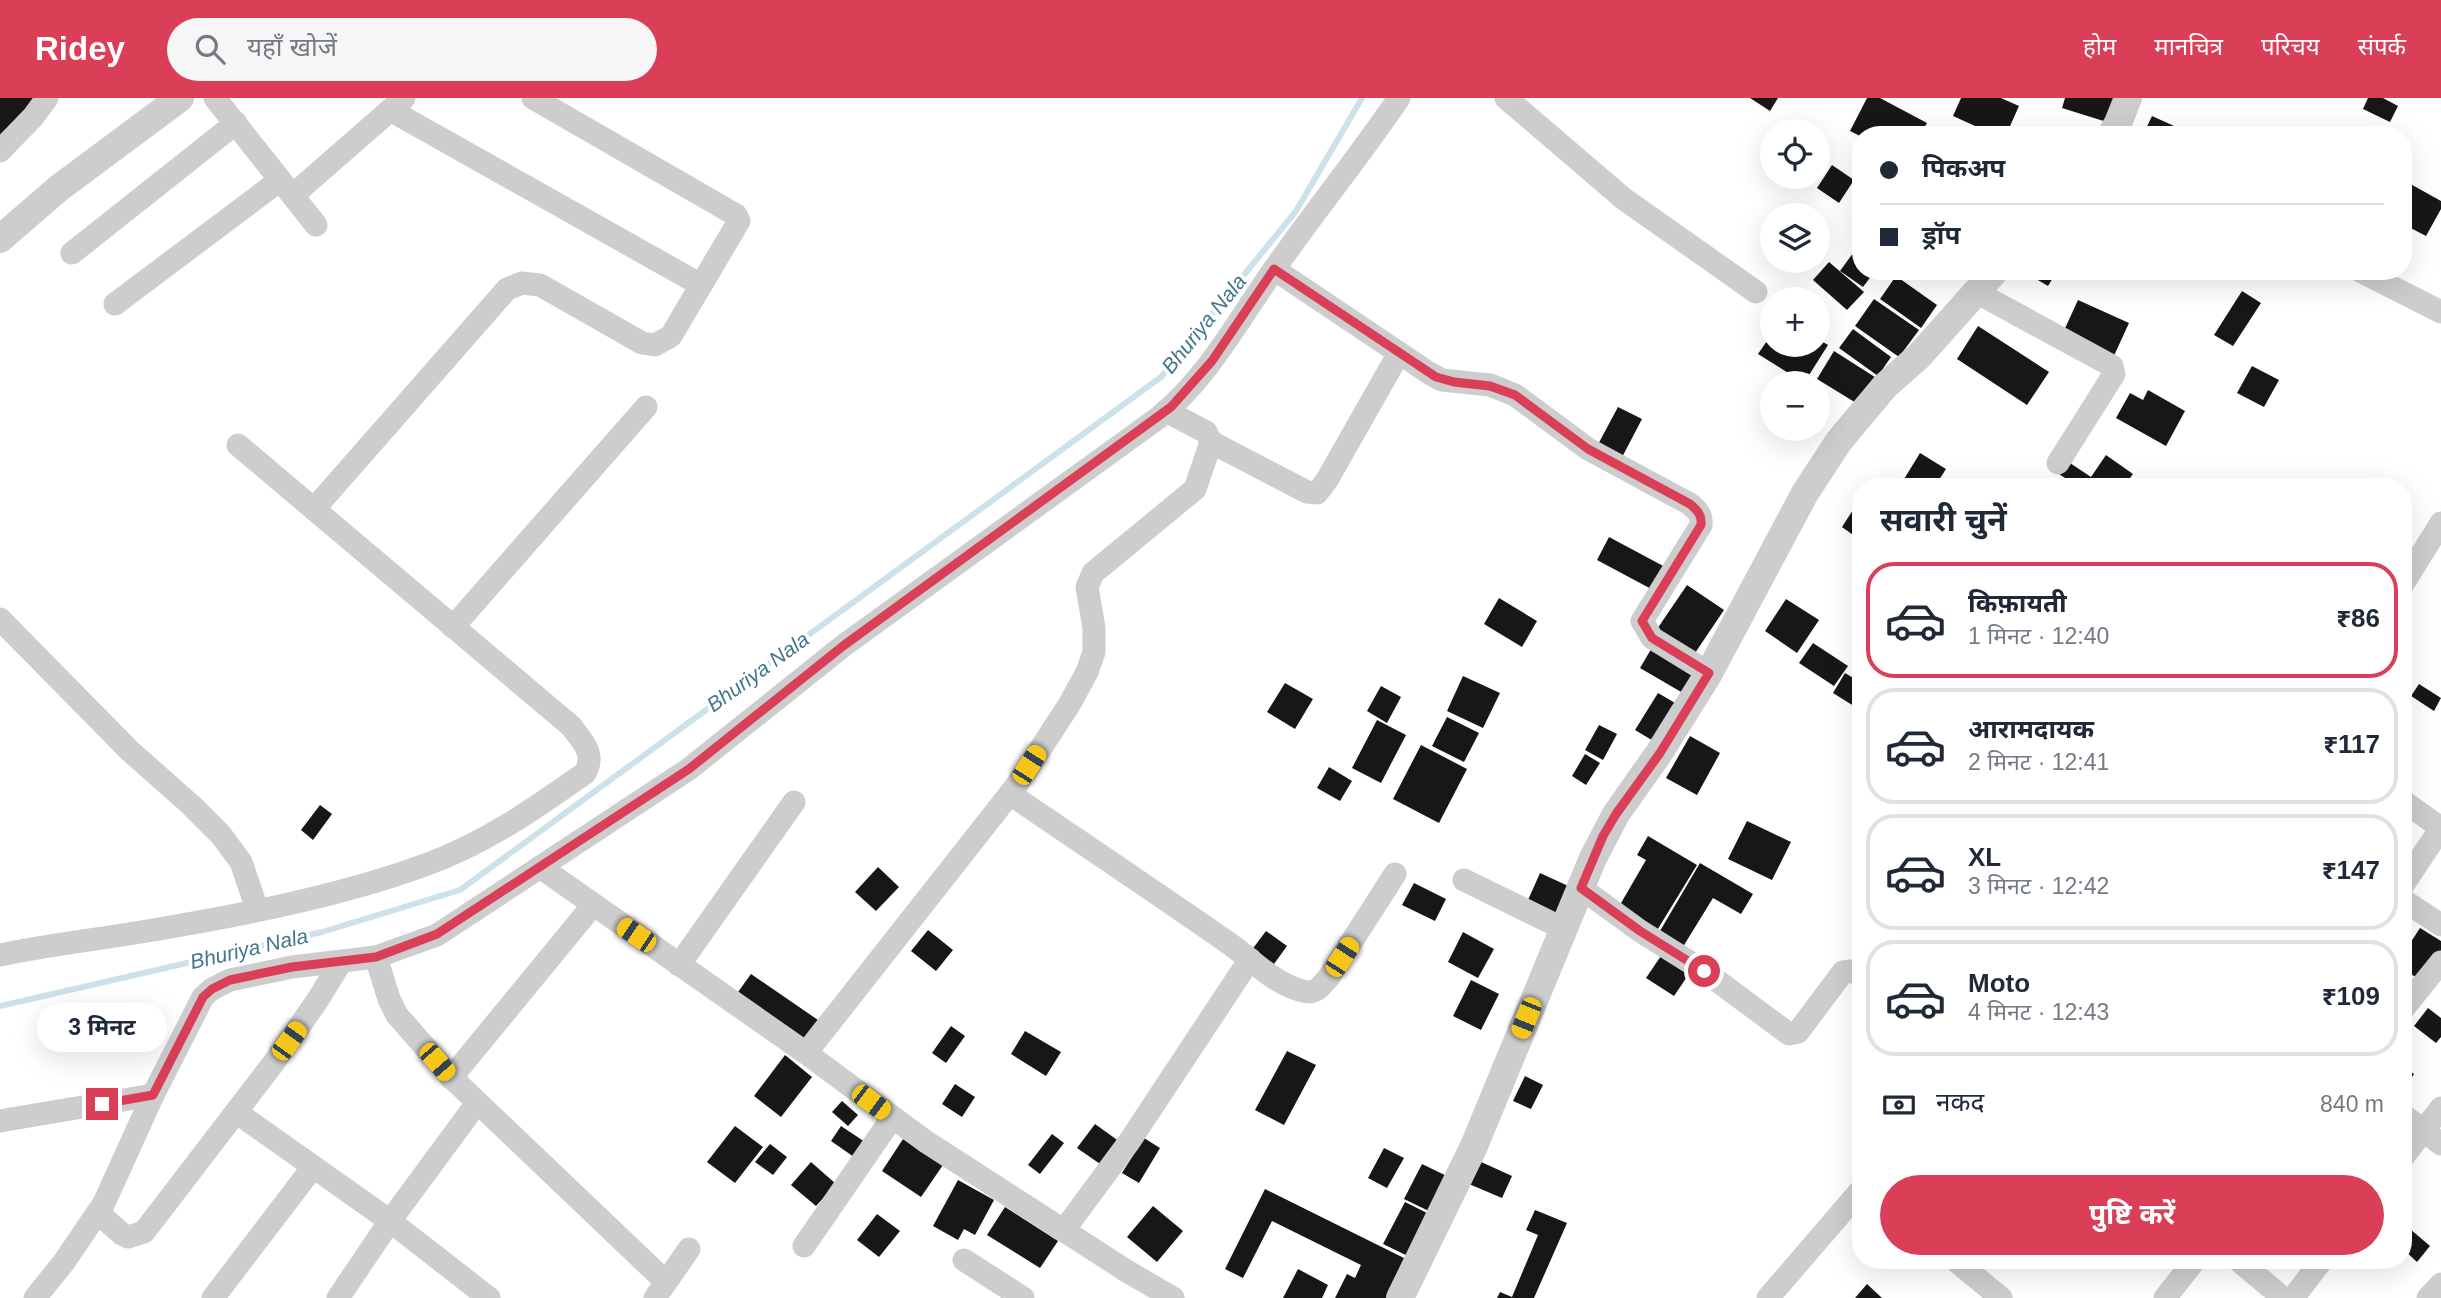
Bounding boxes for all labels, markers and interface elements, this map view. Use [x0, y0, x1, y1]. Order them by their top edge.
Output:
search box [167, 18, 657, 81]
text: Ridey [35, 30, 125, 67]
icon: search [191, 30, 229, 68]
text: यहाँ खोजें [247, 32, 337, 62]
text: होम [2083, 33, 2116, 60]
text: मानचित्र [2154, 33, 2223, 60]
text: परिचय [2261, 33, 2320, 60]
text: संपर्क [2358, 33, 2406, 60]
map controls [1760, 119, 1830, 441]
button: locate [1760, 119, 1830, 189]
text: पिकअप [1922, 153, 2005, 183]
button: layers [1760, 203, 1830, 273]
text: ड्रॉप [1922, 220, 1960, 250]
water label: Bhuriya Nala [1157, 270, 1250, 378]
button: + [1760, 287, 1830, 357]
button: − [1760, 371, 1830, 441]
text: सवारी चुनें [1880, 502, 2007, 538]
text: किफ़ायती [1968, 588, 2067, 618]
icon: car [1884, 589, 1947, 652]
text: ₹86 [2336, 603, 2380, 633]
text: 1 मिनट · 12:40 [1968, 623, 2109, 649]
water label: Bhuriya Nala [702, 627, 813, 716]
text: आरामदायक [1968, 714, 2094, 744]
icon: car [1884, 715, 1947, 778]
text: ₹117 [2323, 729, 2380, 759]
car [1009, 742, 1050, 788]
text: 2 मिनट · 12:41 [1968, 749, 2109, 775]
icon: car [1884, 841, 1947, 904]
text: XL [1968, 842, 2001, 872]
text: ₹147 [2322, 855, 2380, 885]
text: 3 मिनट · 12:42 [1968, 873, 2109, 899]
car [613, 915, 660, 955]
water label: Bhuriya Nala [188, 924, 310, 973]
car [1322, 934, 1363, 980]
route start [1688, 955, 1720, 987]
icon: car [1884, 967, 1947, 1030]
text: Moto [1968, 968, 2030, 998]
text: ₹109 [2322, 981, 2380, 1011]
car [1509, 995, 1544, 1041]
text: 4 मिनट · 12:43 [1968, 999, 2109, 1025]
callout: 3 मिनट [37, 1002, 167, 1052]
text: 3 मिनट [68, 1014, 136, 1040]
car [269, 1018, 310, 1064]
car [416, 1039, 459, 1085]
car [848, 1081, 895, 1123]
icon: cash [1880, 1086, 1918, 1124]
text: नकद [1936, 1087, 1984, 1117]
route end [86, 1088, 118, 1120]
text: 840 m [2320, 1091, 2384, 1117]
button: पुष्टि करें [1880, 1175, 2384, 1255]

